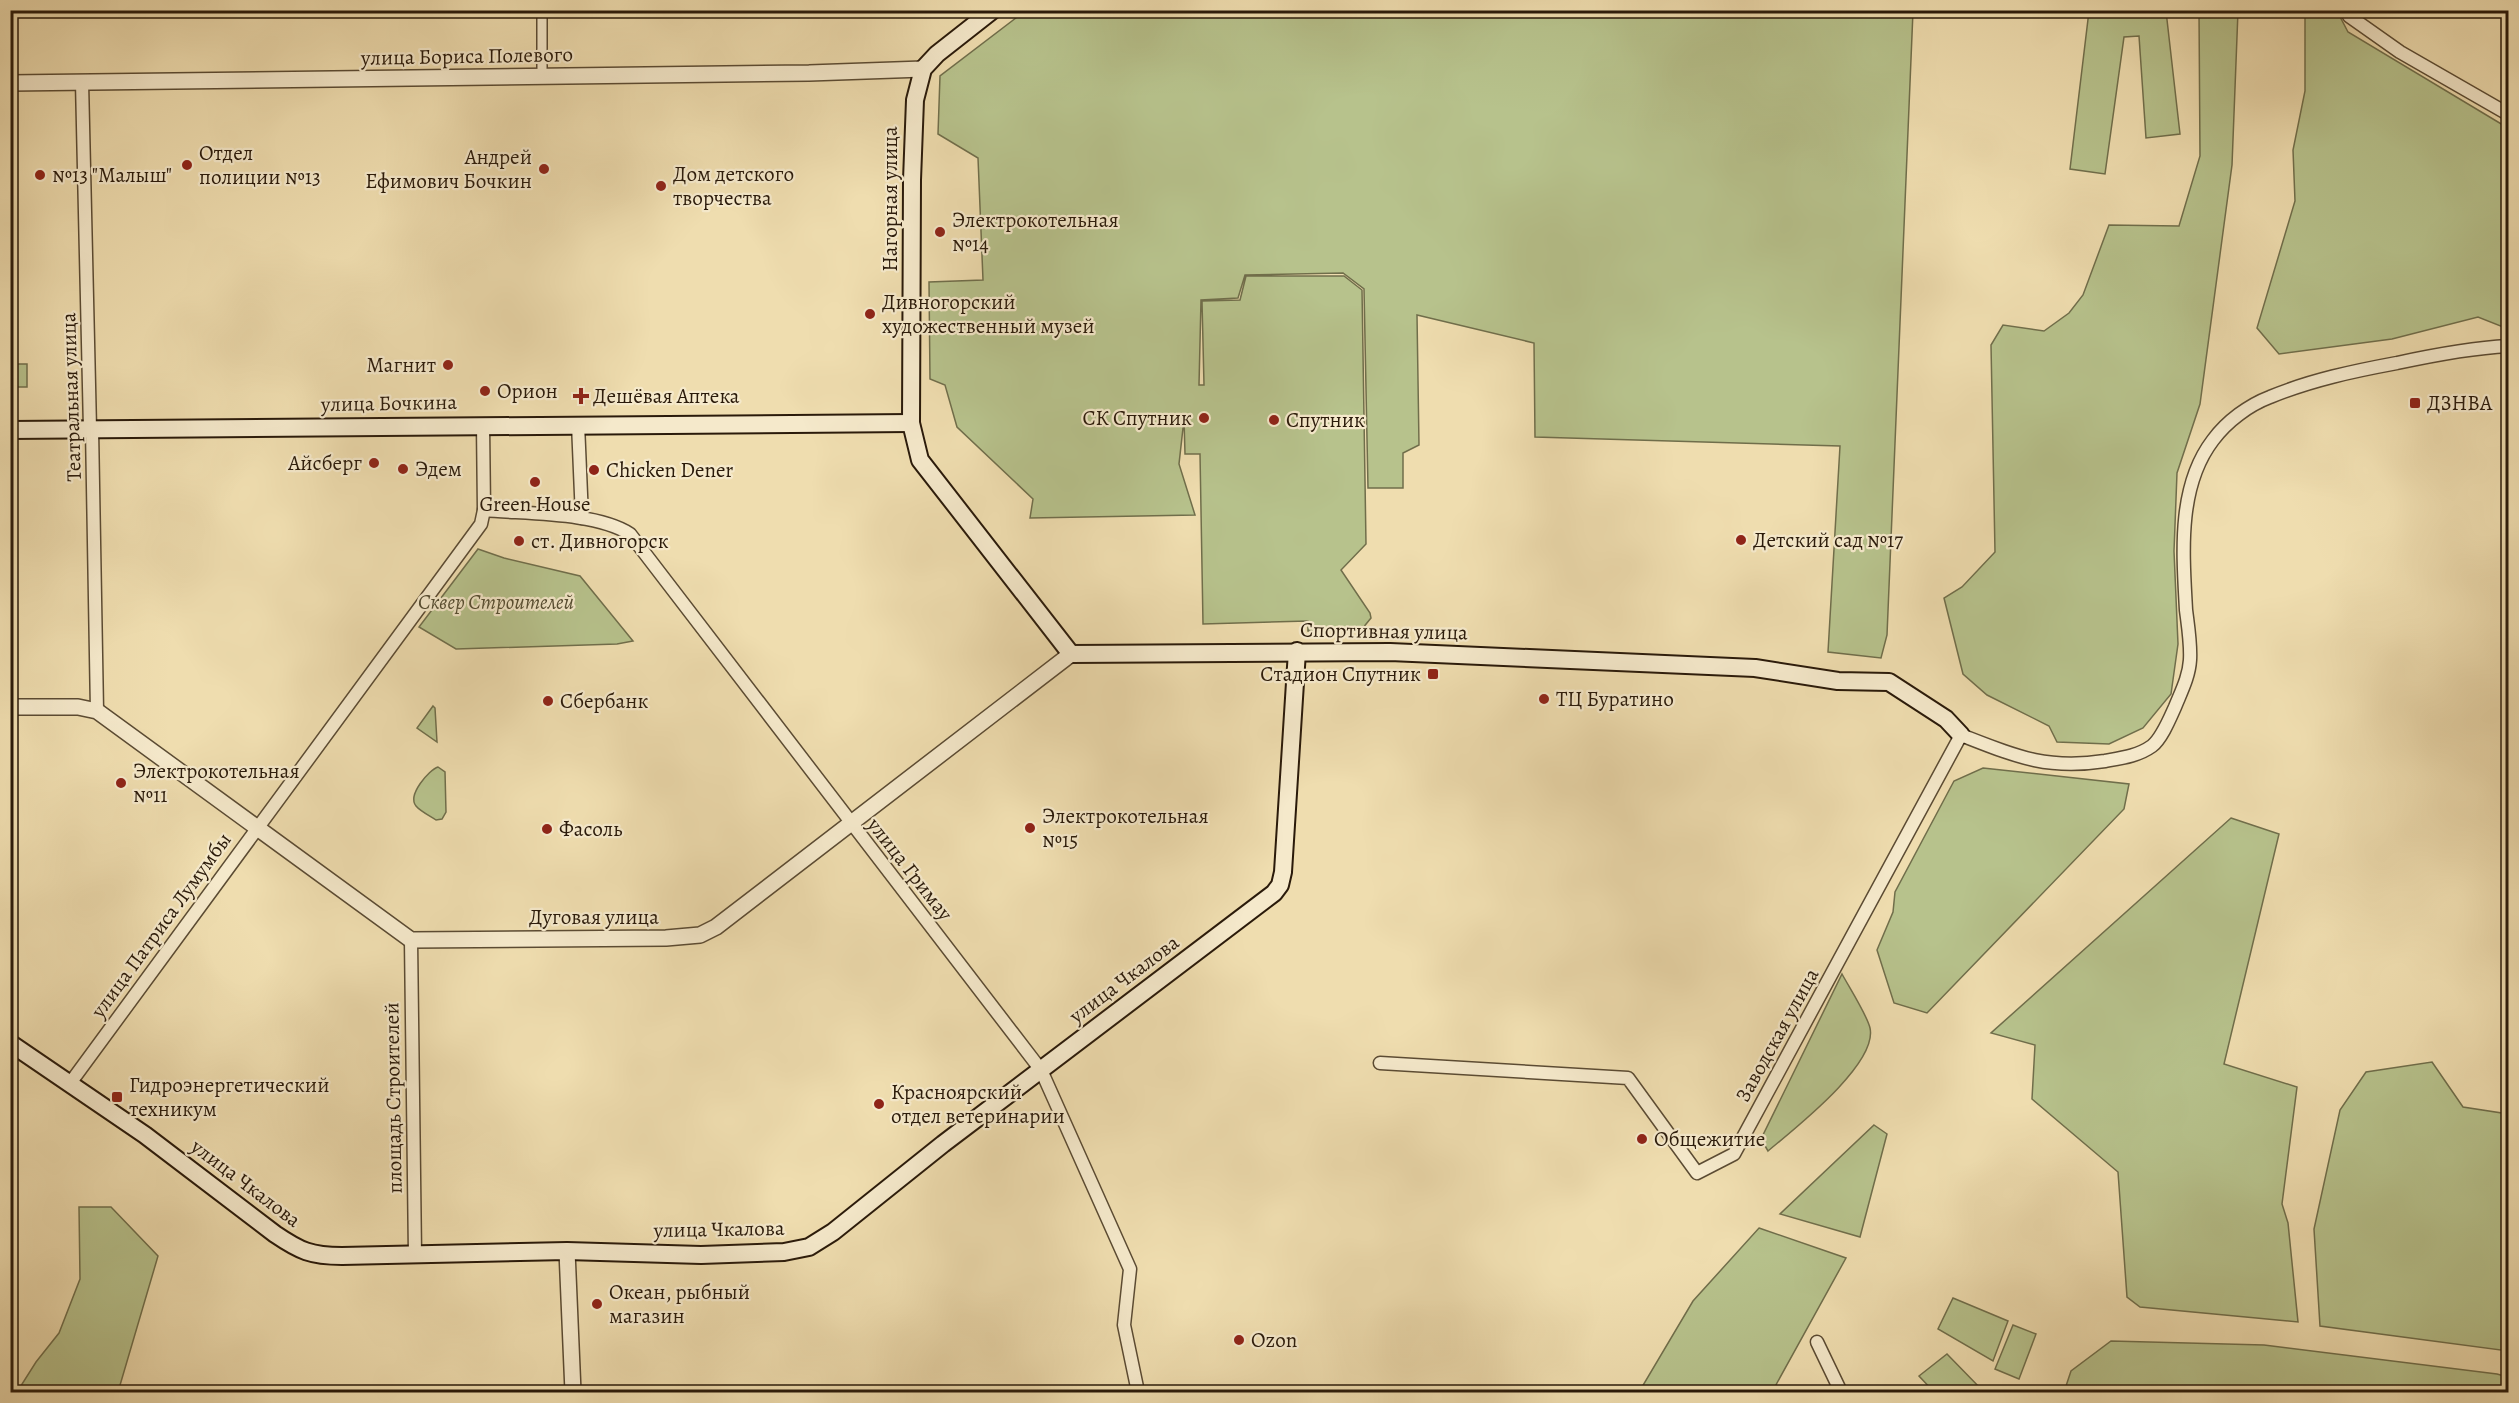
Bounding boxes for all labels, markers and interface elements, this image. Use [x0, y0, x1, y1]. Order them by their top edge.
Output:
street label: улица Бориса Полевого [360, 40, 573, 72]
street label: Нагорная улица [876, 126, 904, 272]
place label: Отдел полиции №13 [199, 139, 321, 191]
place label: Андрей Ефимович Бочкин [365, 143, 532, 195]
marker: Отдел полиции №13 [180, 158, 194, 172]
place label: Дом детского творчества [673, 160, 794, 212]
place label: №13 "Малыш" [52, 161, 172, 189]
marker: Андрей Ефимович Бочкин [537, 162, 551, 176]
marker: №13 "Малыш" [33, 168, 47, 182]
marker: Дом детского творчества [654, 179, 668, 193]
place label: Электрокотельная №14 [952, 206, 1119, 258]
marker: Электрокотельная №14 [933, 225, 947, 239]
place label: Дивногорский художественный музей [882, 288, 1095, 340]
marker: Дивногорский художественный музей [863, 307, 877, 321]
street label: Театральная улица [54, 312, 88, 482]
place label: Магнит [366, 351, 436, 379]
marker: Магнит [441, 358, 455, 372]
place label: Орион [497, 377, 558, 405]
place label: Дешёвая Аптека [593, 382, 740, 410]
marker: Орион [478, 384, 492, 398]
street label: улица Бочкина [320, 388, 458, 418]
marker: Дешёвая Аптека [574, 389, 588, 403]
place label: ДЗНВА [2427, 389, 2493, 417]
marker: ДЗНВА [2408, 396, 2422, 410]
place label: СК Спутник [1082, 404, 1192, 432]
place label: Спутник [1286, 406, 1365, 434]
marker: СК Спутник [1197, 411, 1211, 425]
marker: Спутник [1267, 413, 1281, 427]
place label: Айсберг [287, 449, 362, 477]
place label: Эдем [415, 455, 462, 483]
marker: Айсберг [367, 456, 381, 470]
place label: Chicken Dener [606, 456, 733, 484]
marker: Эдем [396, 462, 410, 476]
marker: Chicken Dener [587, 463, 601, 477]
marker: Green House [528, 475, 542, 489]
place label: Green House [480, 490, 591, 518]
place label: Детский сад №17 [1753, 526, 1903, 554]
place label: ст. Дивногорск [531, 527, 669, 555]
marker: Детский сад №17 [1734, 533, 1748, 547]
marker: ст. Дивногорск [512, 534, 526, 548]
park label: Сквер Строителей [418, 588, 574, 616]
street label: Спортивная улица [1300, 616, 1468, 646]
place label: Стадион Спутник [1260, 660, 1421, 688]
marker: Стадион Спутник [1426, 667, 1440, 681]
place label: ТЦ Буратино [1556, 685, 1674, 713]
place label: Сбербанк [560, 687, 648, 715]
marker: ТЦ Буратино [1537, 692, 1551, 706]
marker: Сбербанк [541, 694, 555, 708]
place label: Электрокотельная №11 [133, 757, 300, 809]
marker: Электрокотельная №11 [114, 776, 128, 790]
place label: Электрокотельная №15 [1042, 802, 1209, 854]
street label: улица Гримау [860, 811, 959, 927]
place label: Фасоль [559, 815, 622, 843]
marker: Электрокотельная №15 [1023, 821, 1037, 835]
marker: Фасоль [540, 822, 554, 836]
street label: улица Патриса Лумумбы [84, 827, 238, 1024]
street label: Дуговая улица [529, 903, 659, 931]
street label: улица Чкалова [1062, 928, 1185, 1030]
street label: Заводская улица [1729, 963, 1825, 1107]
street label: площадь Строителей [377, 1002, 409, 1194]
place label: Гидроэнергетический техникум [129, 1071, 329, 1123]
place label: Красноярский отдел ветеринарии [891, 1078, 1065, 1130]
marker: Гидроэнергетический техникум [110, 1090, 124, 1104]
marker: Красноярский отдел ветеринарии [872, 1097, 886, 1111]
place label: Общежитие [1654, 1125, 1765, 1153]
street label: улица Чкалова [184, 1132, 307, 1234]
marker: Общежитие [1635, 1132, 1649, 1146]
street label: улица Чкалова [652, 1214, 785, 1244]
place label: Океан, рыбный магазин [609, 1278, 750, 1330]
marker: Океан, рыбный магазин [590, 1297, 604, 1311]
place label: Ozon [1251, 1326, 1297, 1354]
marker: Ozon [1232, 1333, 1246, 1347]

